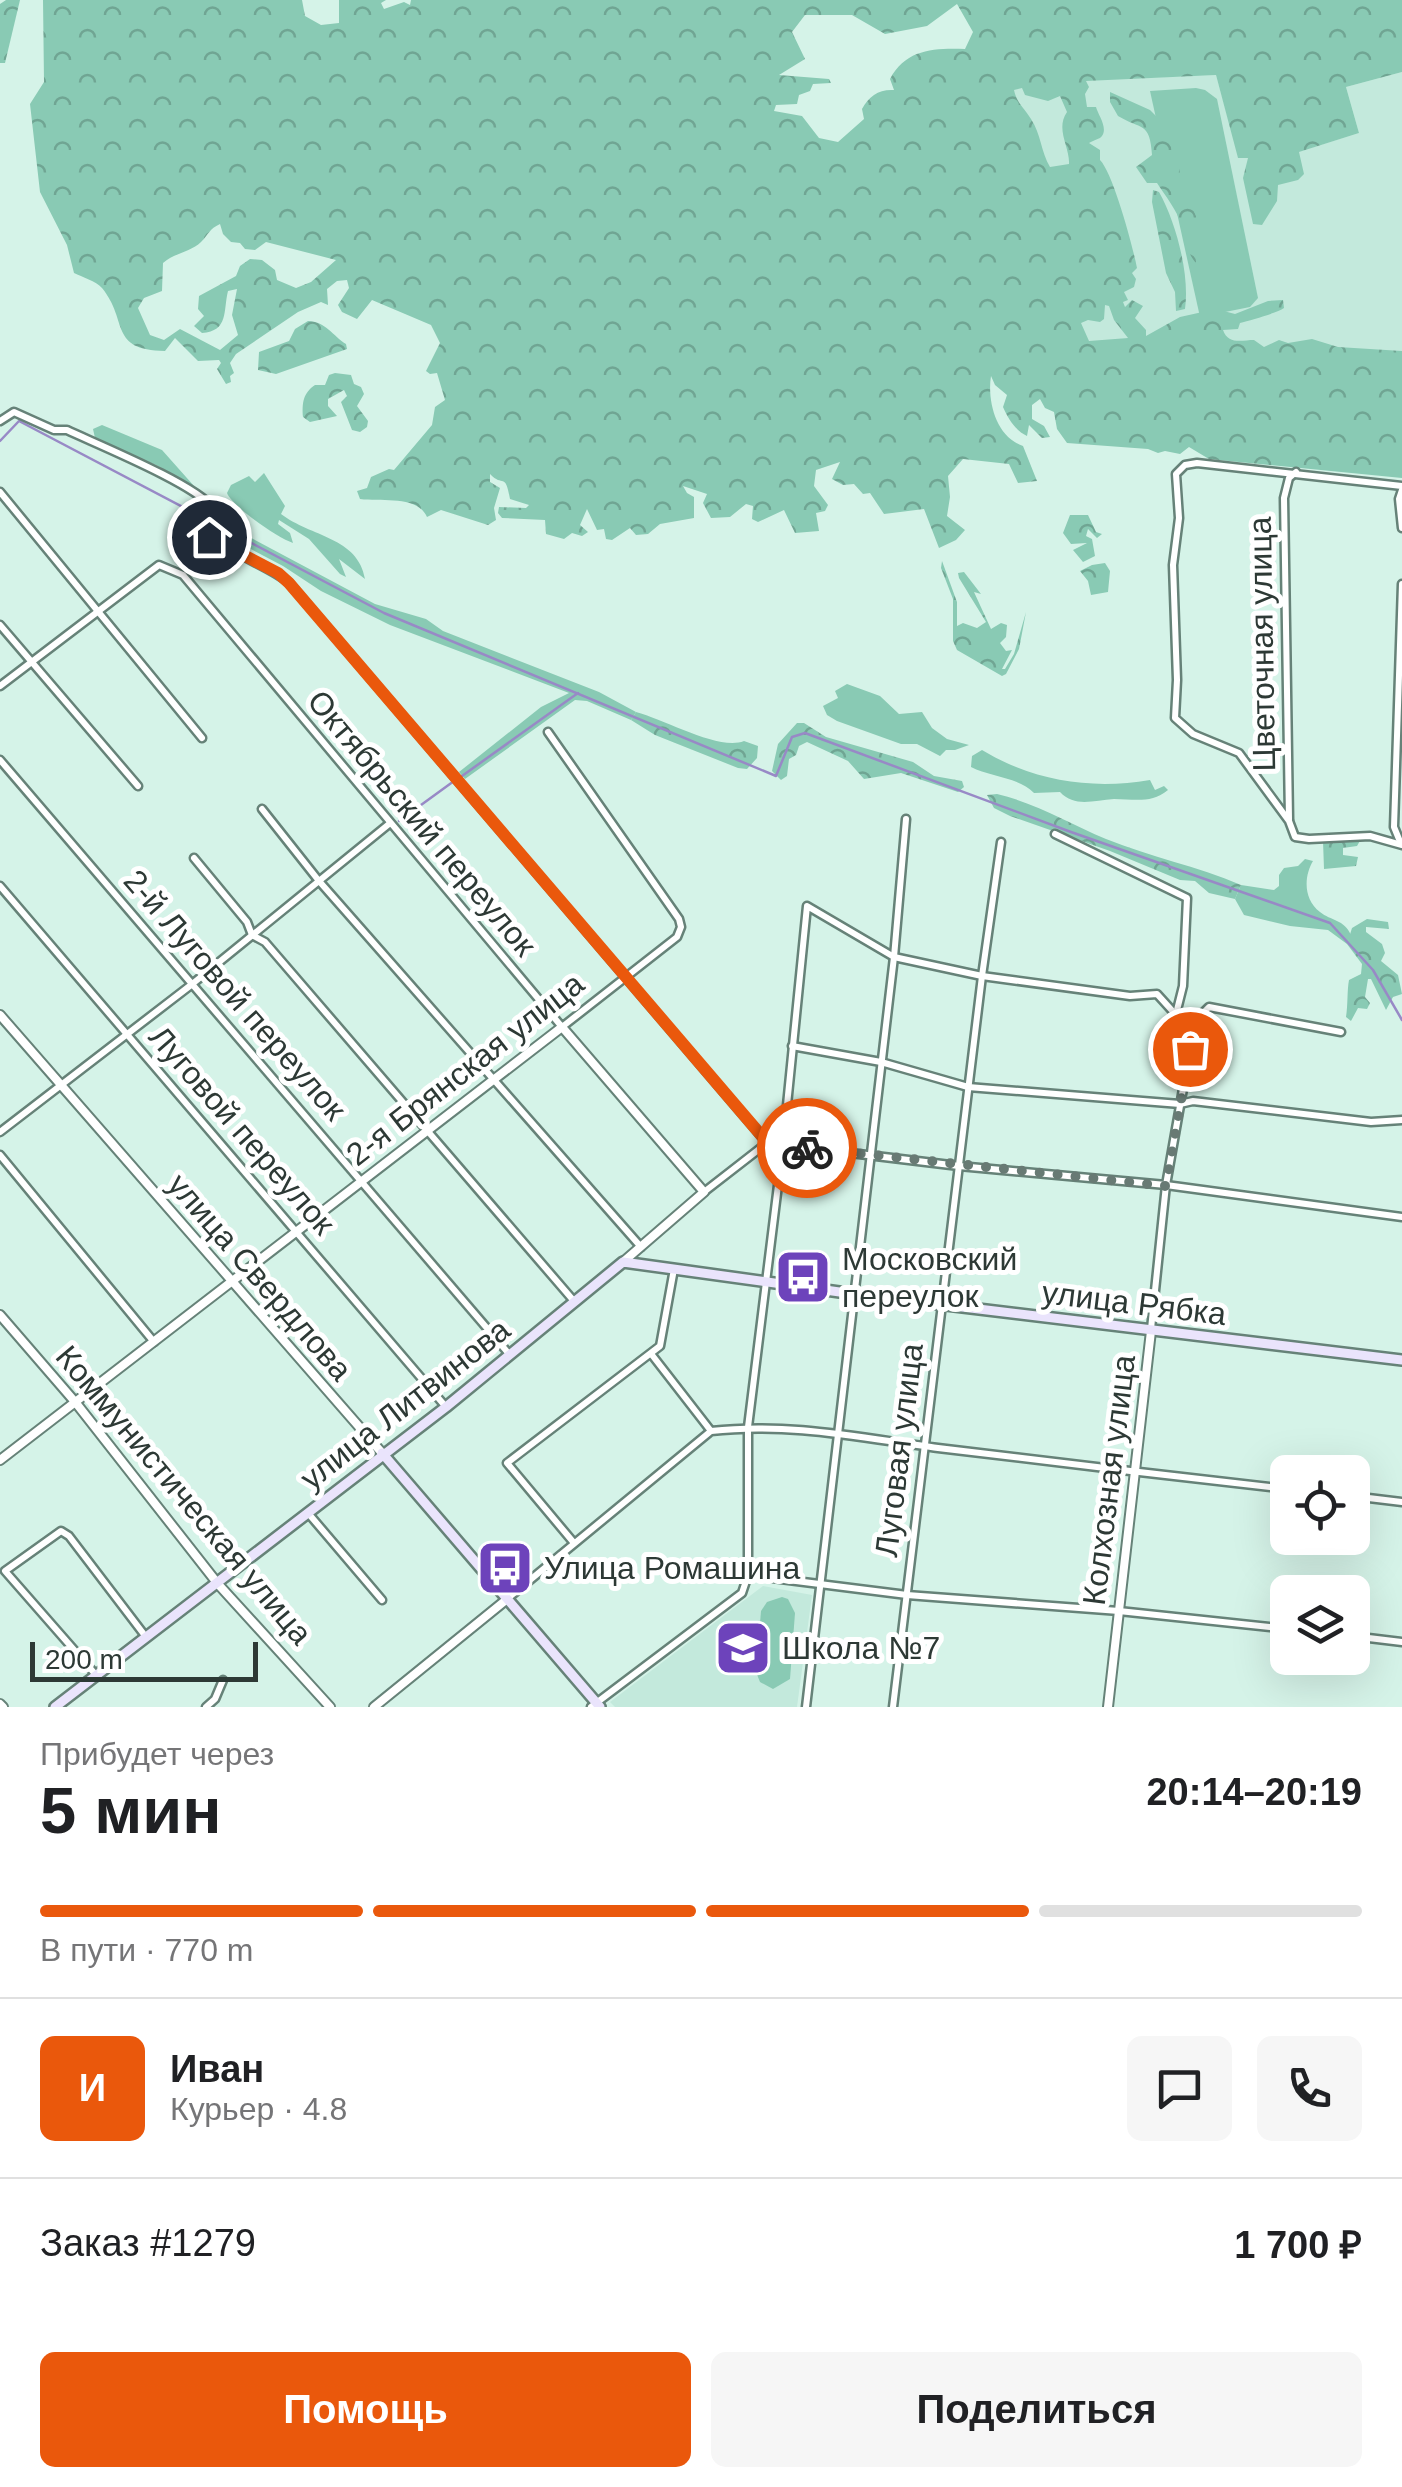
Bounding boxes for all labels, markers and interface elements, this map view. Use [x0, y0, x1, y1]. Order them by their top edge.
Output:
pin [167, 495, 252, 580]
icon: home [182, 510, 237, 565]
street label: Цветочная улица [1242, 516, 1282, 772]
street label: Октябрьский переулок [300, 683, 544, 964]
street label: 2-й Луговой переулок [117, 863, 354, 1128]
street label: 2-я Брянская улица [339, 965, 591, 1173]
pin [1148, 1007, 1233, 1092]
street label: Луговой переулок [142, 1019, 343, 1242]
icon: bag [1163, 1022, 1218, 1077]
courier [757, 1098, 857, 1198]
icon: bike [780, 1121, 835, 1176]
street label: улица Свердлова [161, 1167, 359, 1388]
place label: Московский переулок [842, 1241, 1017, 1314]
bus stop icon: Московский переулок [773, 1247, 833, 1307]
street label: улица Рябка [1040, 1274, 1228, 1332]
street label: улица Литвинова [293, 1311, 517, 1497]
street label: Коммунистическая улица [49, 1339, 319, 1652]
street label: Луговая улица [868, 1341, 930, 1559]
street label: Колхозная улица [1076, 1353, 1142, 1607]
map controls [1270, 1455, 1370, 1675]
button: locate [1270, 1455, 1370, 1555]
bus stop icon: Улица Ромашина [475, 1538, 535, 1598]
place label: Улица Ромашина [544, 1550, 801, 1586]
button: layers [1270, 1575, 1370, 1675]
school or university icon: Школа №7 [713, 1618, 773, 1678]
place label: Школа №7 [782, 1630, 940, 1666]
scale bar [30, 1637, 258, 1682]
text: 200 m [45, 1644, 123, 1675]
text: Прибудет через [40, 1736, 274, 1772]
text: 20:14–20:19 [1146, 1771, 1362, 1813]
text: 5 мин [40, 1774, 222, 1847]
text: В пути · 770 m [40, 1932, 253, 1968]
button: chat [1127, 2036, 1232, 2141]
button: phone [1257, 2036, 1362, 2141]
text: Иван [170, 2048, 264, 2090]
text: И [79, 2067, 106, 2109]
text: Курьер · 4.8 [170, 2091, 347, 2127]
text: Заказ #1279 [40, 2222, 256, 2264]
text: 1 700 ₽ [1234, 2224, 1362, 2266]
button: Помощь [40, 2352, 691, 2467]
button: Поделиться [711, 2352, 1362, 2467]

